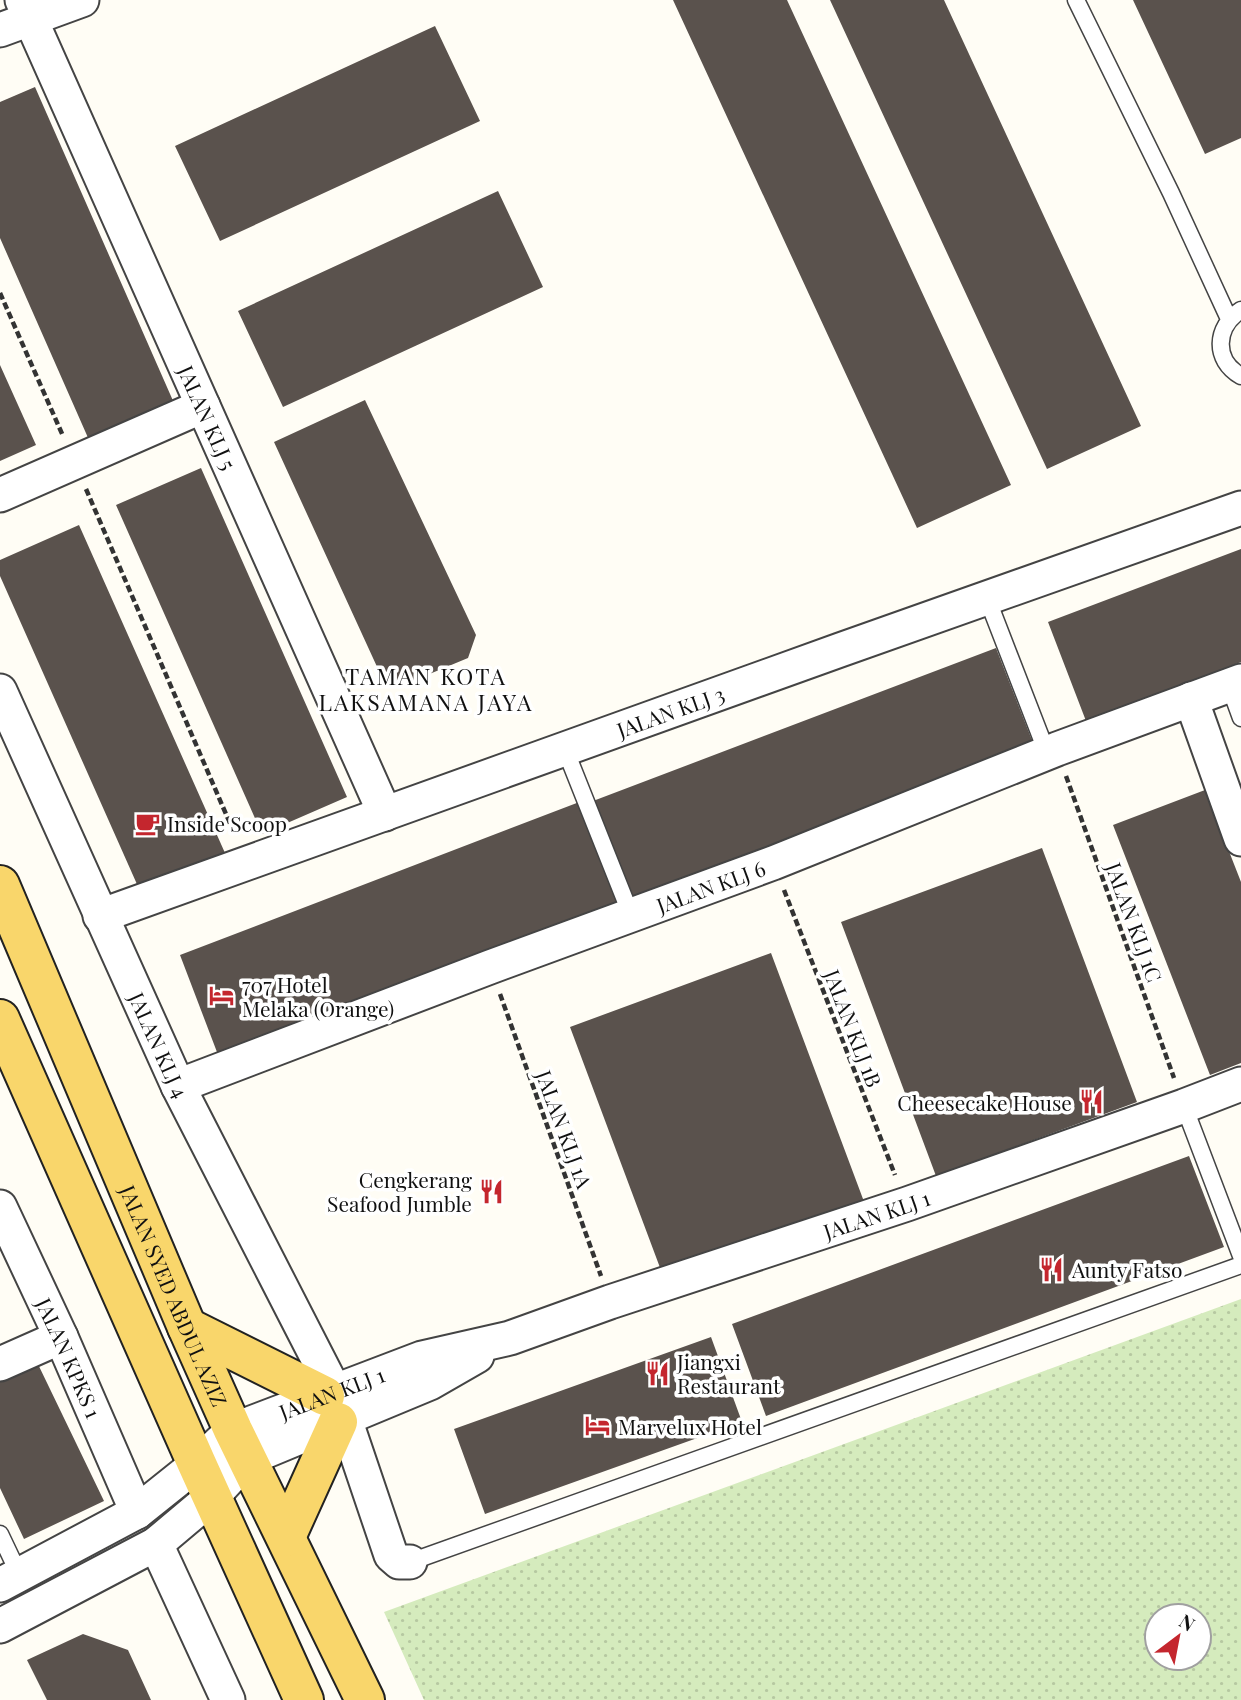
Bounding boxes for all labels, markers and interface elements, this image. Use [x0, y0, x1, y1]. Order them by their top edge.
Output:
street label: JALAN KLJ 5 [172, 360, 244, 474]
district label: TAMAN KOTA LAKSAMANA JAYA [319, 660, 533, 717]
street label: JALAN KLJ 3 [612, 679, 728, 744]
cafe icon: Inside Scoop [133, 809, 161, 837]
place label: Inside Scoop [167, 809, 287, 837]
street label: JALAN KLJ 6 [651, 853, 769, 919]
street label: JALAN KLJ 1C [1100, 858, 1170, 986]
street label: JALAN KLJ 1B [818, 964, 889, 1091]
place label: 707 Hotel Melaka (Orange) [242, 970, 394, 1022]
hotel icon: 707 Hotel Melaka (Orange) [208, 982, 236, 1010]
street label: JALAN KLJ 4 [123, 987, 196, 1102]
street label: JALAN KLJ 1A [530, 1065, 600, 1193]
place label: Cheesecake House [897, 1088, 1072, 1116]
restaurant icon: Cheesecake House [1078, 1088, 1106, 1116]
place label: Cengkerang Seafood Jumble [327, 1165, 472, 1217]
restaurant icon: Cengkerang Seafood Jumble [478, 1177, 506, 1205]
street label: JALAN SYED ABDUL AZIZ [114, 1180, 235, 1411]
street label: JALAN KLJ 1 [819, 1183, 934, 1245]
restaurant icon: Aunty Fatso [1038, 1255, 1066, 1283]
place label: Aunty Fatso [1071, 1255, 1182, 1283]
street label: JALAN KPKS 1 [30, 1292, 109, 1422]
place label: Jiangxi Restaurant [676, 1347, 781, 1399]
restaurant icon: Jiangxi Restaurant [643, 1359, 671, 1387]
street label: JALAN KLJ 1 [274, 1360, 388, 1426]
hotel icon: Marvelux Hotel [584, 1412, 612, 1440]
place label: Marvelux Hotel [618, 1412, 762, 1440]
north arrow [1143, 1602, 1213, 1672]
text: N [1175, 1607, 1200, 1637]

